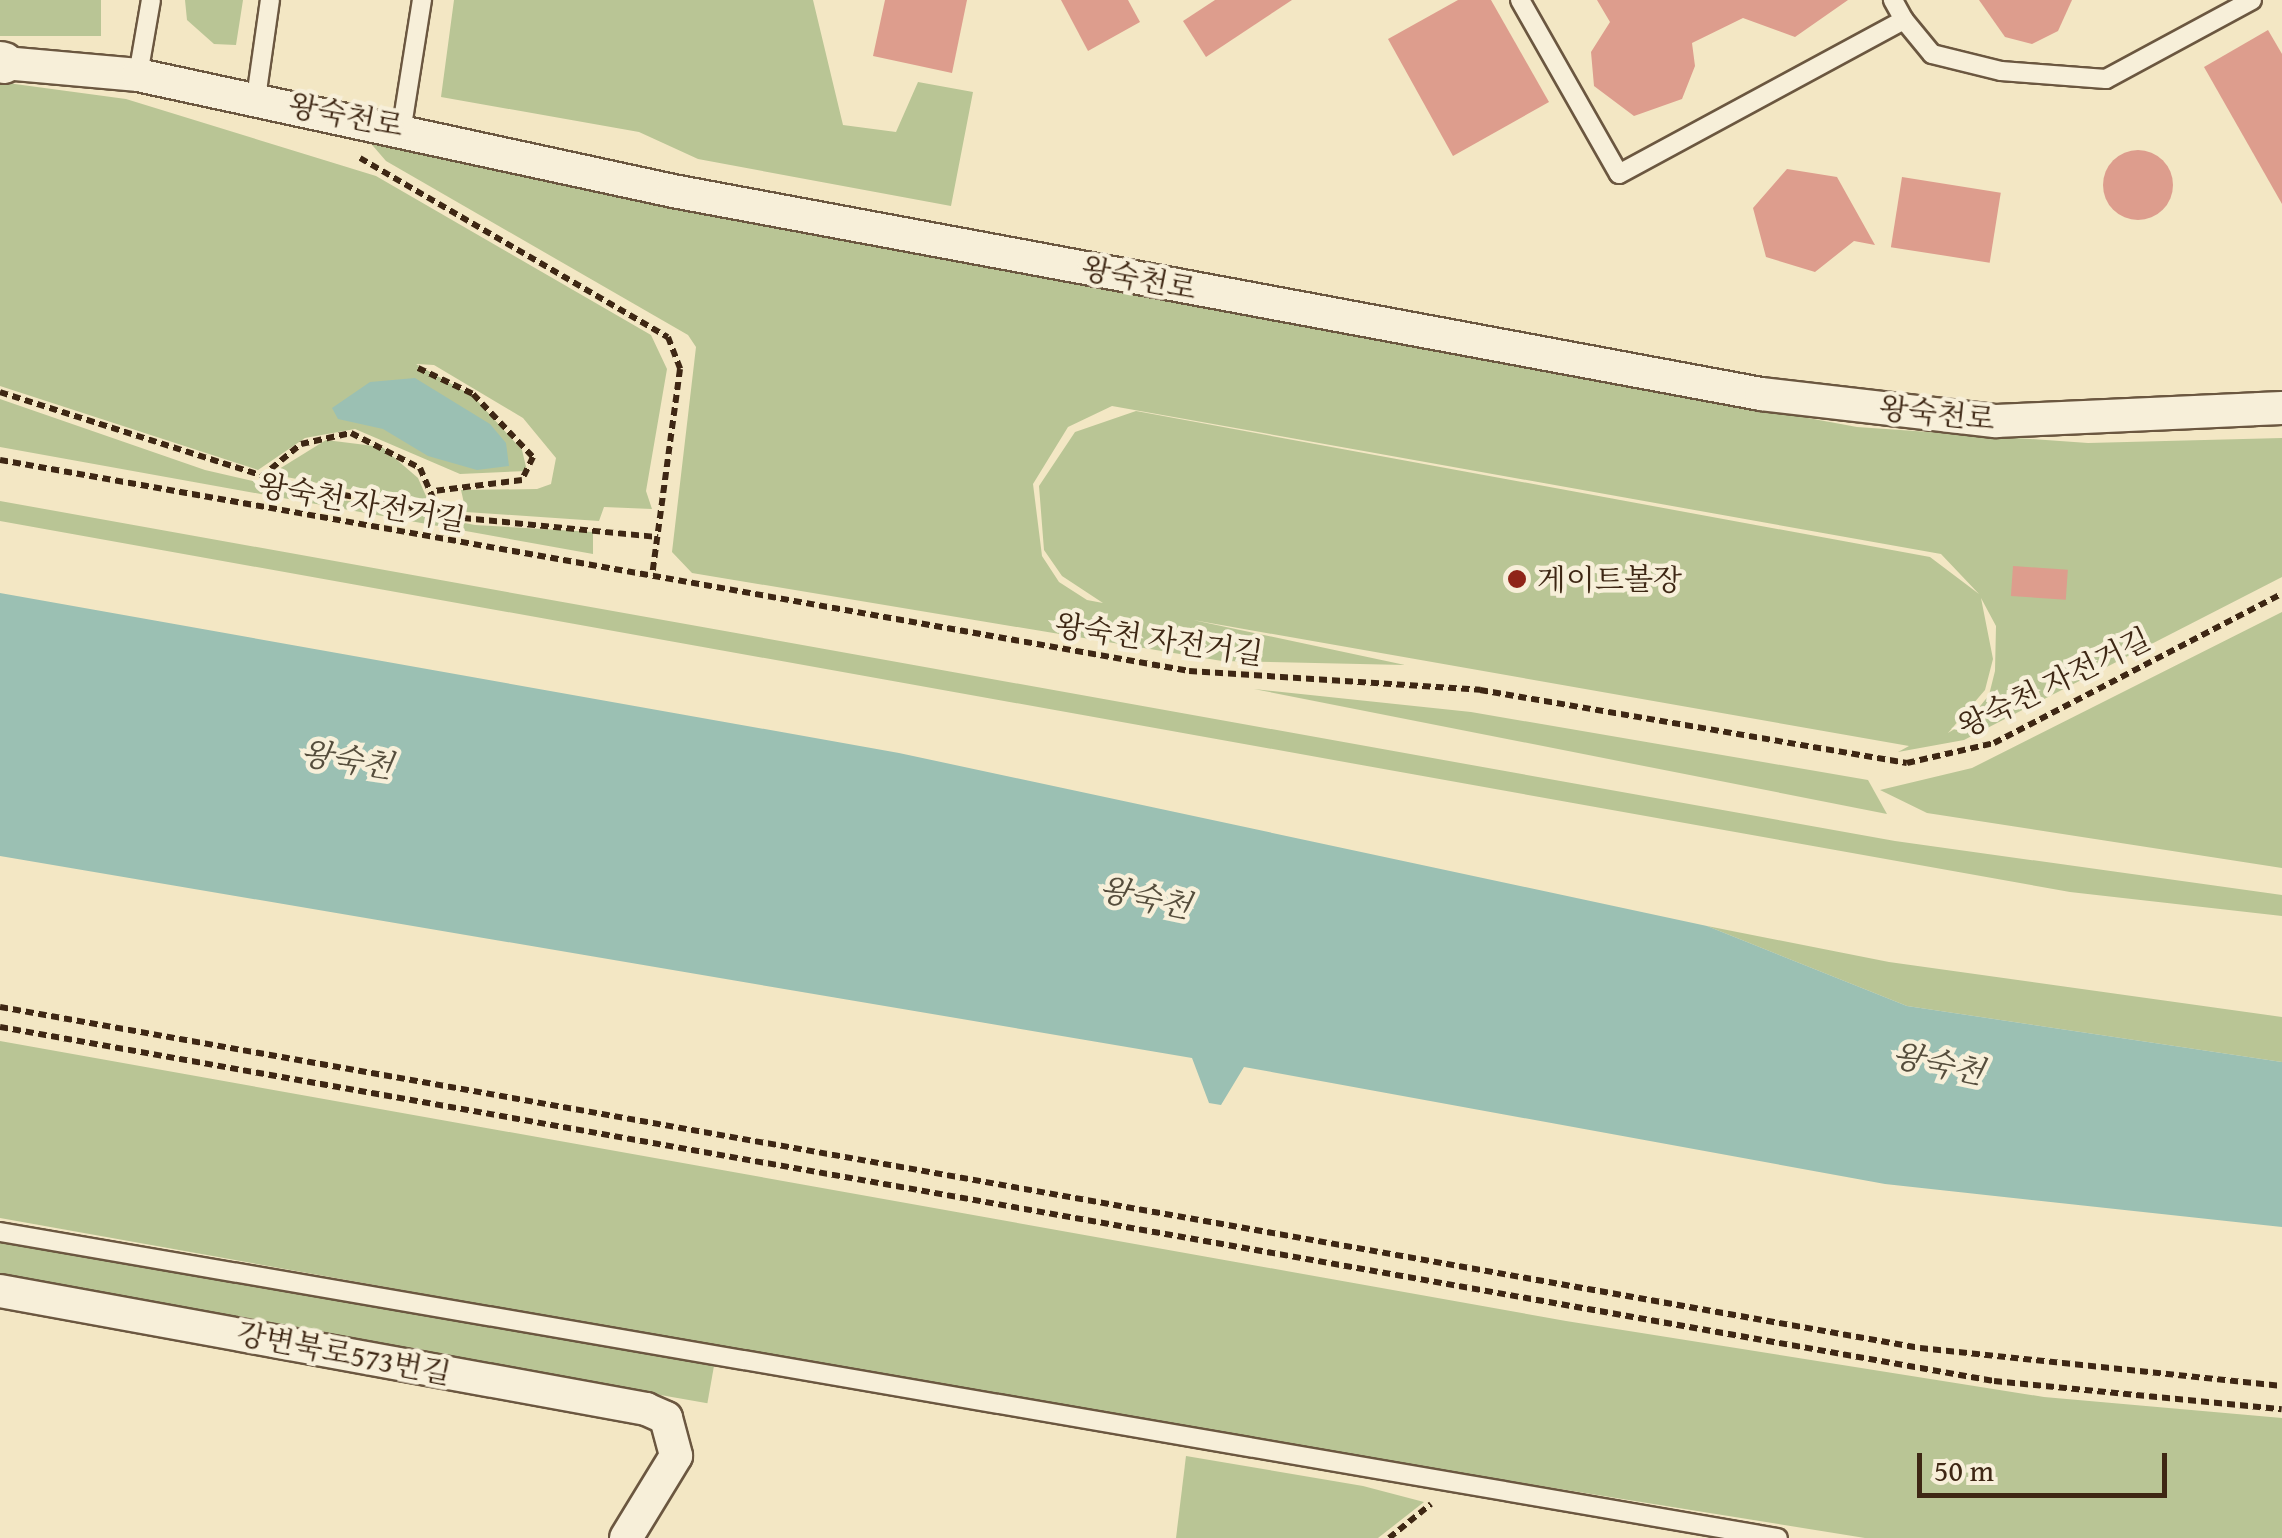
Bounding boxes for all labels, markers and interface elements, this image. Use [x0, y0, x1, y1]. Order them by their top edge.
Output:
street label: 왕숙천로 [286, 86, 406, 144]
street label: 왕숙천로 [1079, 249, 1199, 307]
street label: 왕숙천로 [1877, 389, 1997, 437]
street label: 왕숙천 자전거길 [256, 466, 468, 538]
place label: 게이트볼장 [1537, 561, 1682, 597]
marker: 게이트볼장 [1506, 568, 1528, 590]
street label: 왕숙천 자전거길 [1053, 607, 1265, 671]
street label: 왕숙천 자전거길 [1952, 620, 2156, 744]
water label: 왕숙천 [298, 734, 396, 786]
water label: 왕숙천 [1096, 870, 1194, 926]
water label: 왕숙천 [1889, 1036, 1987, 1092]
street label: 강변북로573번길 [234, 1315, 454, 1391]
scale bar [1922, 1433, 2172, 1495]
text: 50 m [1934, 1448, 1994, 1492]

